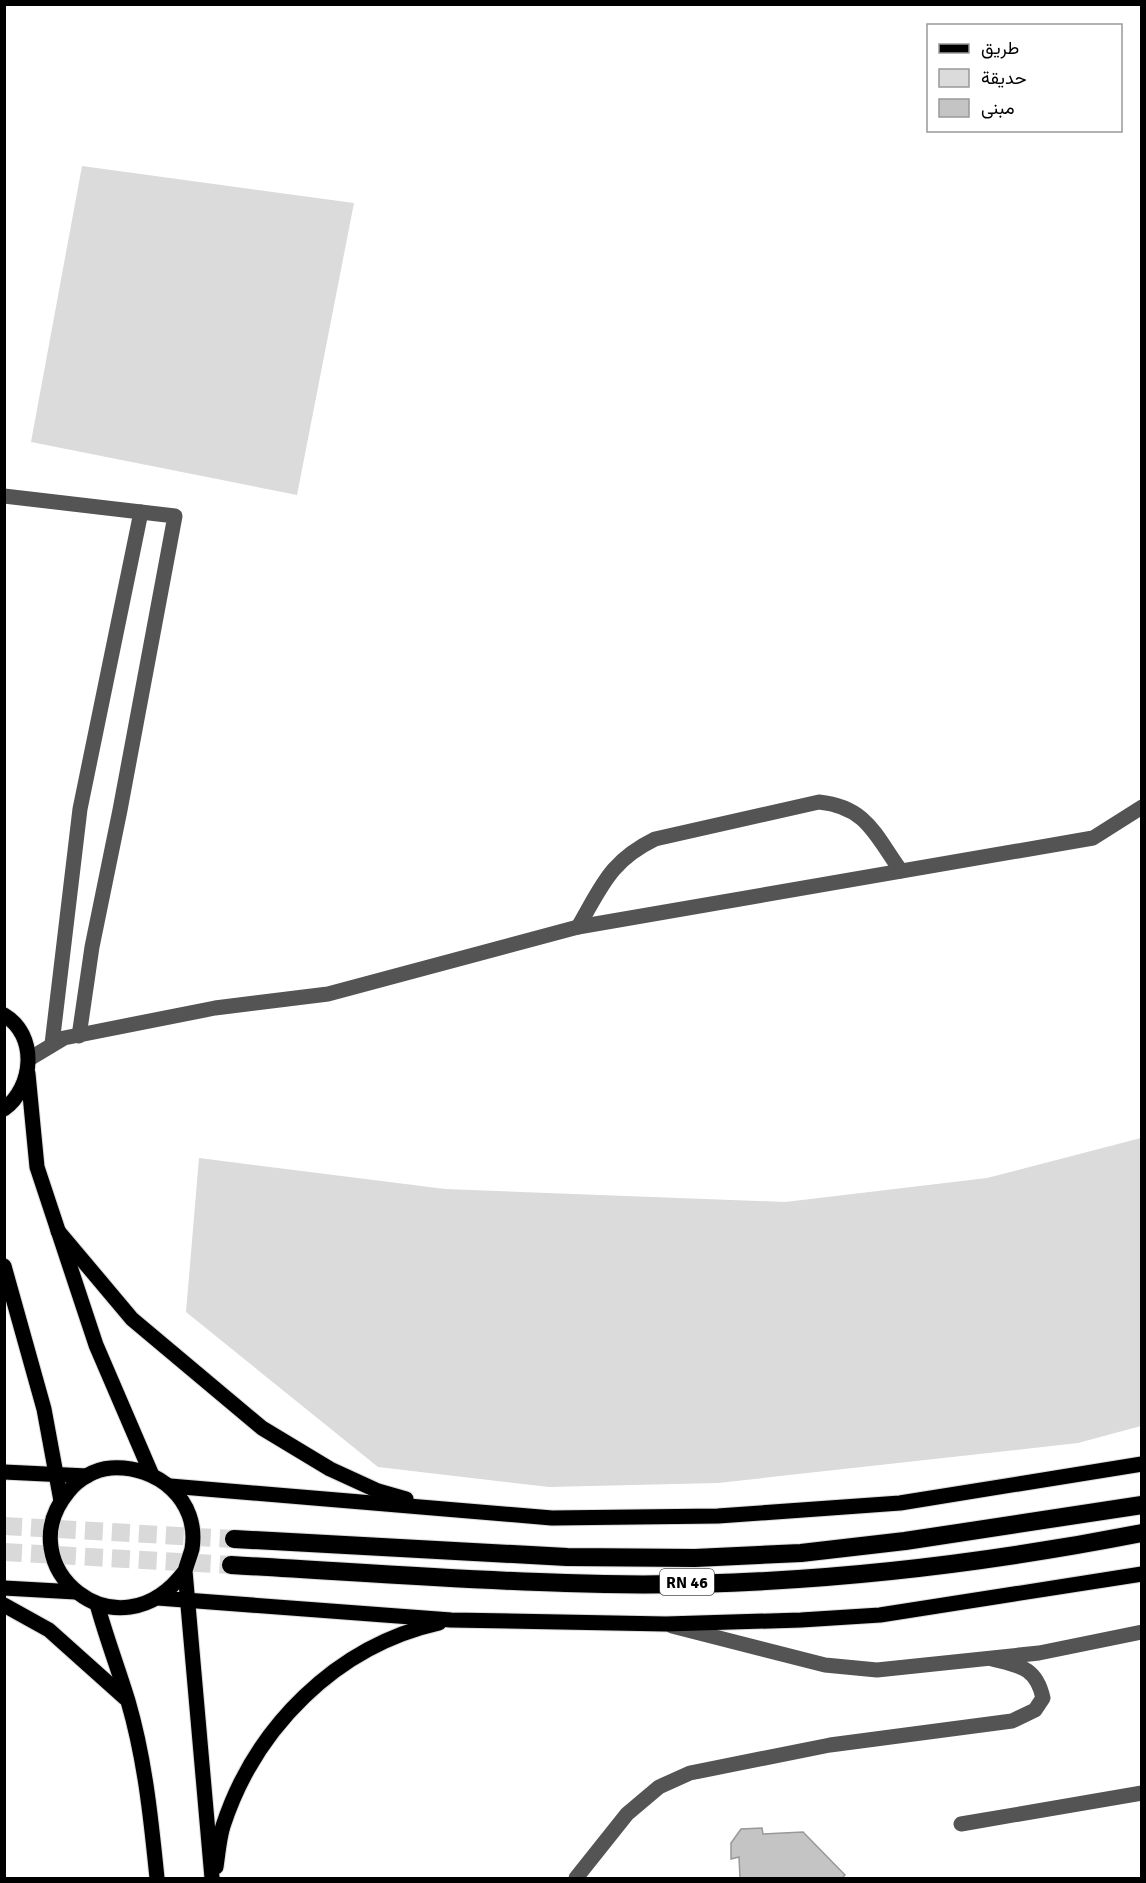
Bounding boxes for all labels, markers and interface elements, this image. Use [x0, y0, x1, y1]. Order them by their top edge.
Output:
legend [927, 24, 1122, 132]
text: طريق [981, 37, 1019, 59]
text: حديقة [981, 67, 1027, 89]
text: مبنى [981, 97, 1015, 119]
road number: RN 46 [660, 1569, 714, 1595]

